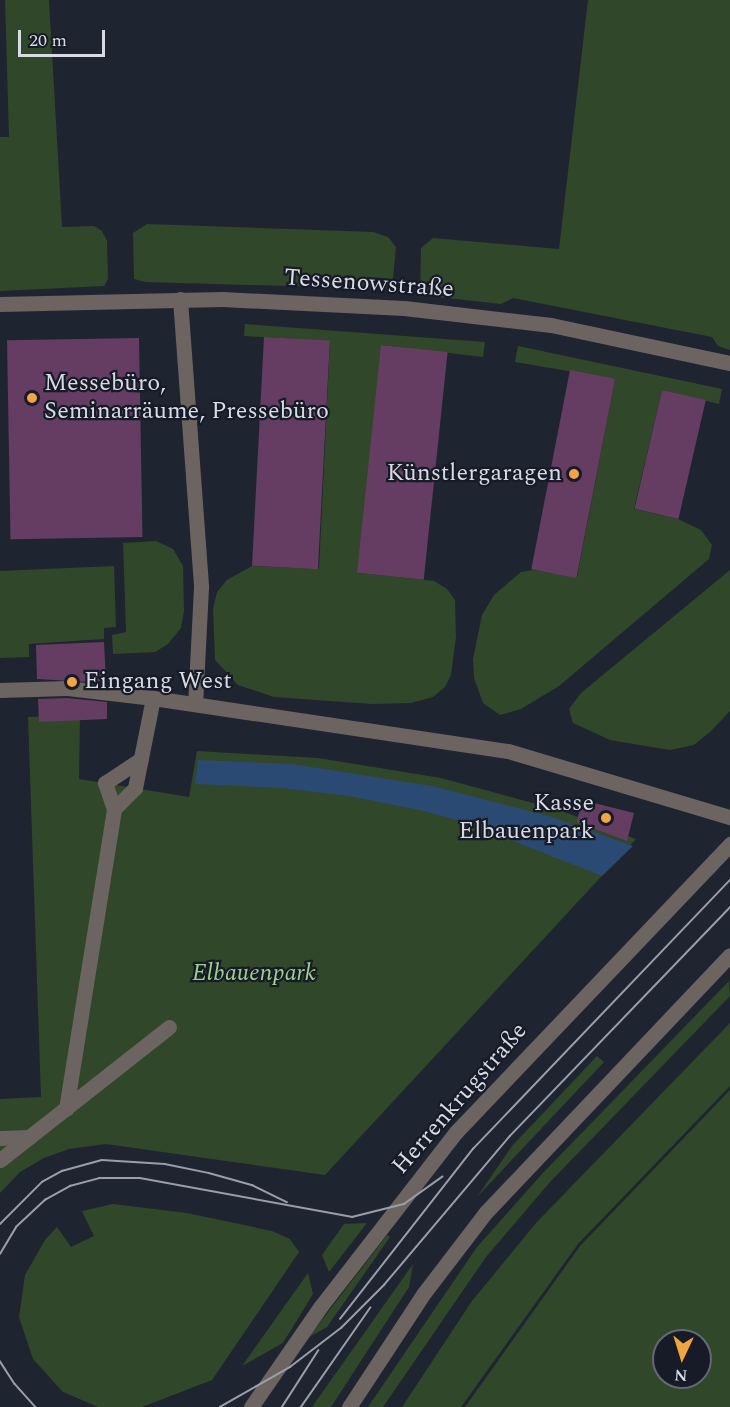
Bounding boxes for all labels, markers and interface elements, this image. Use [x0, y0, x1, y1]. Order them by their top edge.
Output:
scale bar [21, 18, 108, 56]
text: 20 m [29, 27, 67, 54]
street label: Tessenowstraße [283, 264, 455, 304]
place label: Messebüro, Seminarräume, Pressebüro [44, 370, 329, 426]
marker: Messebüro, Seminarräume, Pressebüro [25, 391, 39, 405]
place label: Künstlergaragen [387, 460, 562, 488]
marker: Künstlergaragen [567, 467, 581, 481]
place label: Eingang West [84, 668, 232, 696]
marker: Eingang West [65, 675, 79, 689]
place label: Kasse Elbauenpark [459, 790, 594, 846]
marker: Kasse Elbauenpark [599, 811, 613, 825]
park label: Elbauenpark [192, 960, 316, 988]
street label: Herrenkrugstraße [386, 1017, 534, 1181]
north arrow [652, 1329, 712, 1389]
text: N [674, 1363, 688, 1387]

